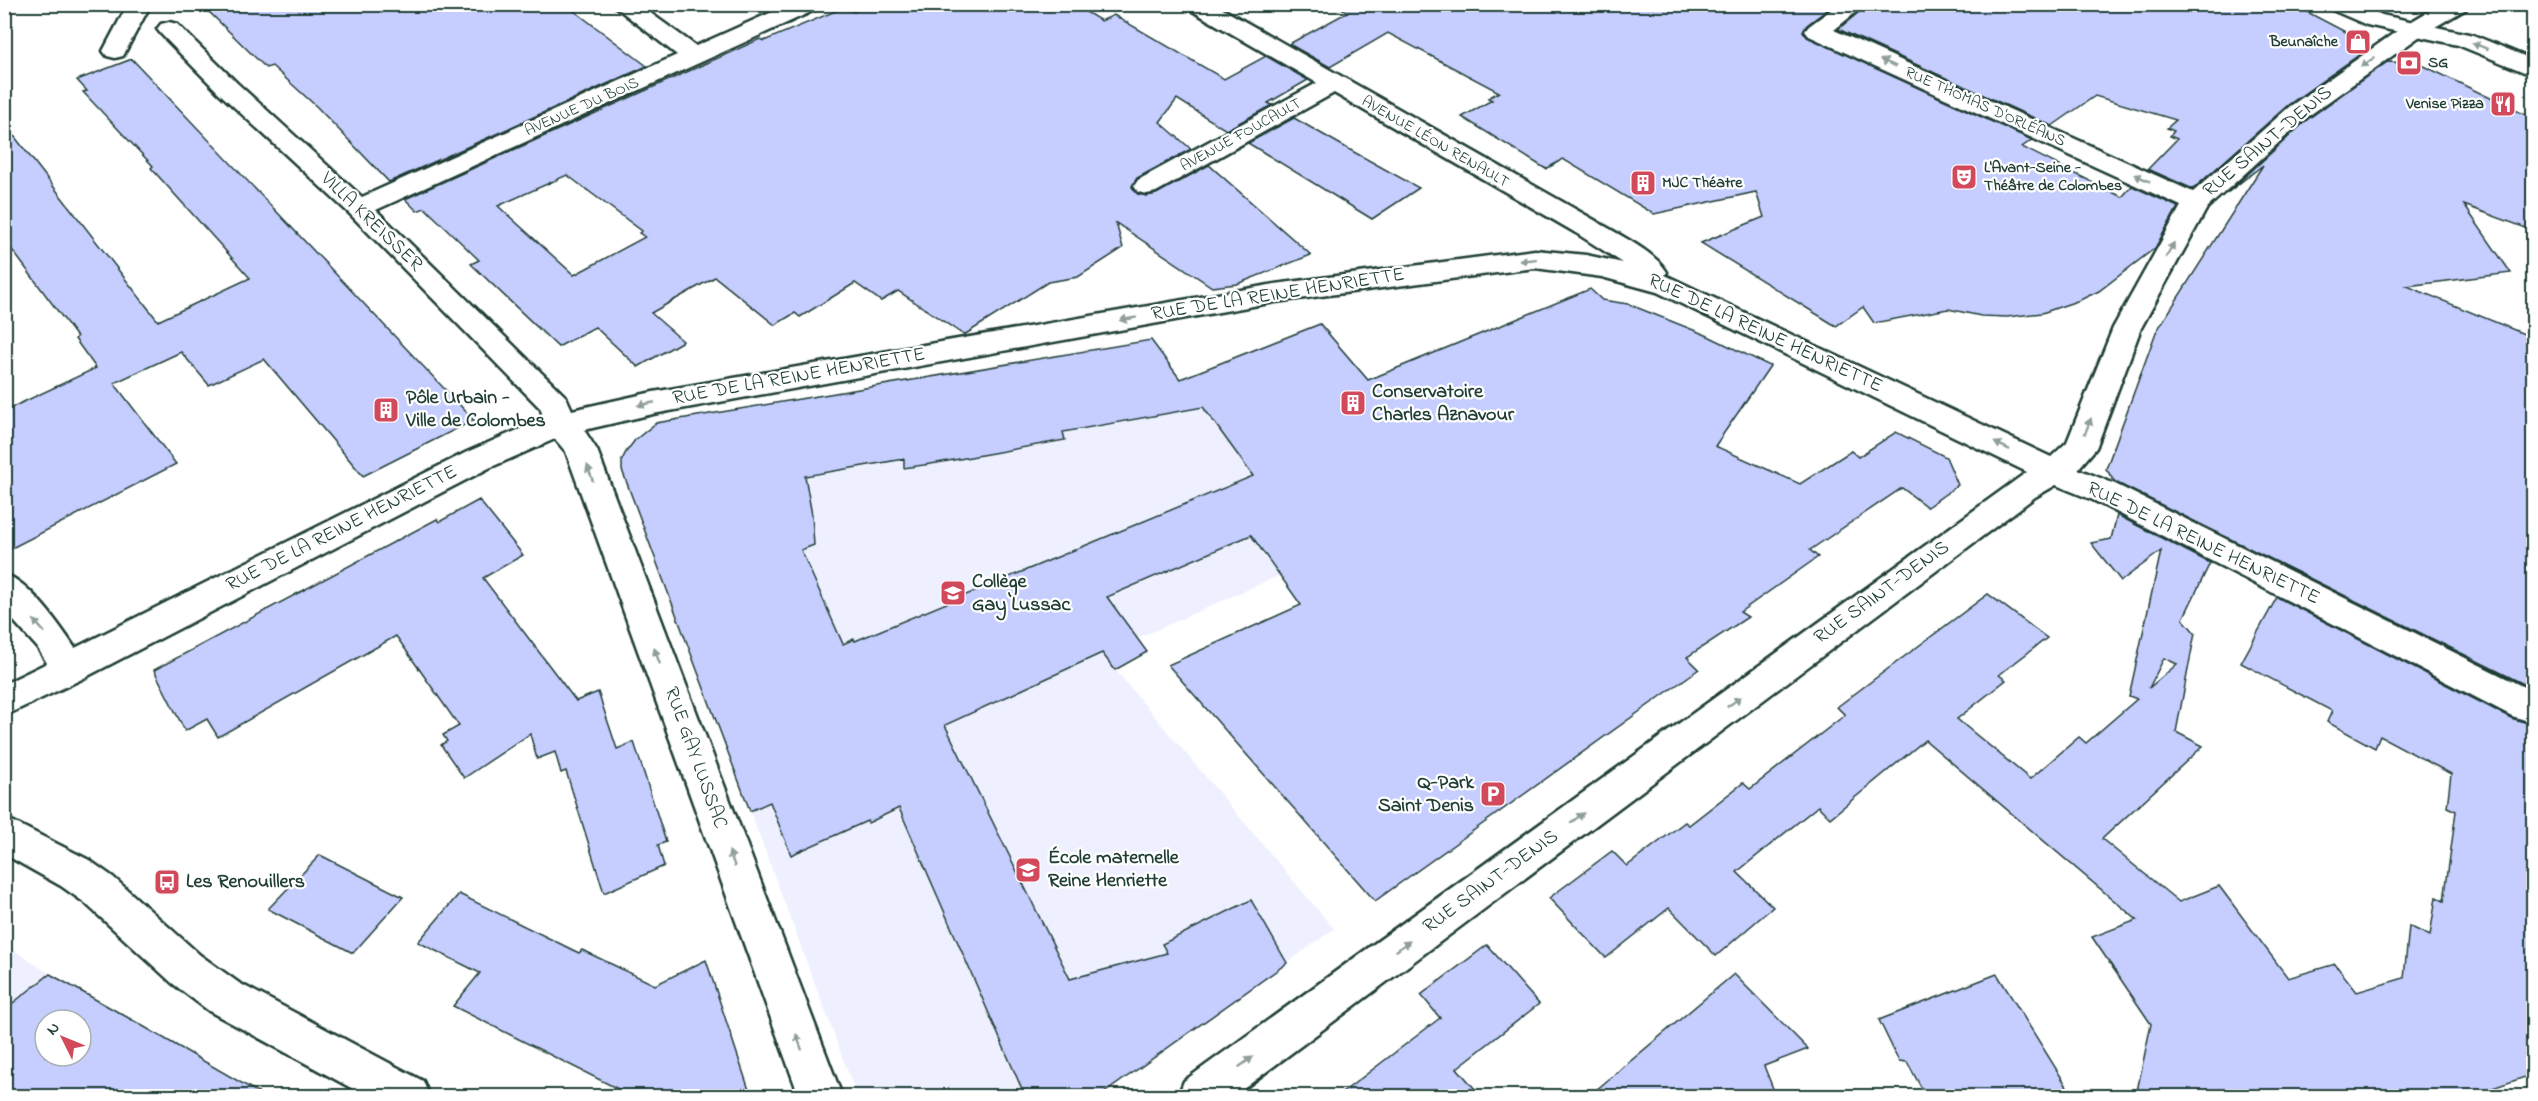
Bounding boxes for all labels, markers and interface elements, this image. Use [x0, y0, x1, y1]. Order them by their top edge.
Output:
shop icon: Beunaîche [2343, 27, 2373, 57]
place label: Beunaîche [2269, 30, 2339, 54]
one-way arrow [2470, 41, 2488, 51]
bank icon: SG [2394, 48, 2424, 78]
place label: SG [2428, 51, 2448, 75]
one-way arrow [2360, 56, 2376, 68]
one-way arrow [1879, 58, 1897, 68]
street label: RUE THOMAS D'ORLÉANS [1901, 61, 2069, 153]
street label: AVENUE DU BOIS [521, 71, 643, 143]
street label: RUE SAINT-DENIS [2197, 79, 2339, 205]
restaurant icon: Venise Pizza [2488, 89, 2518, 119]
street label: AVENUE LÉON RENAULT [1357, 90, 1513, 194]
street label: AVENUE FOUCAULT [1176, 92, 1306, 178]
place label: Venise Pizza [2405, 92, 2484, 116]
place label: L'Avant-Seine - Théâtre de Colombes [1984, 156, 2122, 198]
theatre icon: L'Avant-Seine - Théâtre de Colombes [1949, 162, 1979, 192]
street label: VILLA KREISSER [312, 165, 429, 279]
building icon: MJC Théatre [1628, 168, 1658, 198]
place label: MJC Théatre [1662, 171, 1743, 195]
one-way arrow [2134, 174, 2151, 183]
one-way arrow [2165, 241, 2175, 258]
one-way arrow [1519, 255, 1538, 264]
street label: RUE DE LA REINE HENRIETTE [1149, 261, 1407, 329]
street label: RUE DE LA REINE HENRIETTE [1643, 267, 1887, 401]
one-way arrow [1118, 315, 1137, 324]
street label: RUE DE LA REINE HENRIETTE [670, 340, 928, 414]
place label: Conservatoire Charles Aznavour [1372, 378, 1515, 430]
place label: Pôle Urbain - Ville de Colombes [405, 384, 546, 436]
building icon: Conservatoire Charles Aznavour [1338, 388, 1368, 418]
building icon: Pôle Urbain - Ville de Colombes [371, 395, 401, 425]
one-way arrow [637, 400, 656, 409]
one-way arrow [2083, 417, 2093, 435]
one-way arrow [1994, 441, 2011, 451]
street label: RUE DE LA REINE HENRIETTE [221, 458, 463, 600]
one-way arrow [584, 464, 594, 482]
street label: RUE DE LA REINE HENRIETTE [2082, 475, 2324, 613]
street label: RUE SAINT-DENIS [1808, 534, 1956, 652]
place label: Collège Gay Lussac [972, 568, 1071, 621]
school or university icon: Collège Gay Lussac [938, 578, 968, 608]
one-way arrow [33, 619, 46, 634]
one-way arrow [652, 647, 662, 665]
street label: RUE GAY LUSSAC [656, 683, 734, 833]
one-way arrow [1726, 696, 1742, 708]
place label: Q-Park Saint Denis [1378, 769, 1475, 821]
parking icon: Q-Park Saint Denis [1478, 779, 1508, 809]
one-way arrow [1569, 812, 1585, 824]
street label: RUE SAINT-DENIS [1417, 823, 1565, 941]
place label: École maternelle Reine Henriette [1048, 844, 1180, 896]
one-way arrow [727, 850, 736, 868]
school or university icon: École maternelle Reine Henriette [1013, 855, 1043, 885]
bus stop icon: Les Renouillers [152, 867, 182, 897]
place label: Les Renouillers [186, 868, 305, 897]
one-way arrow [1395, 940, 1411, 952]
north arrow [33, 1008, 93, 1068]
text: N [41, 1017, 66, 1041]
one-way arrow [794, 1032, 804, 1050]
one-way arrow [1238, 1056, 1254, 1068]

